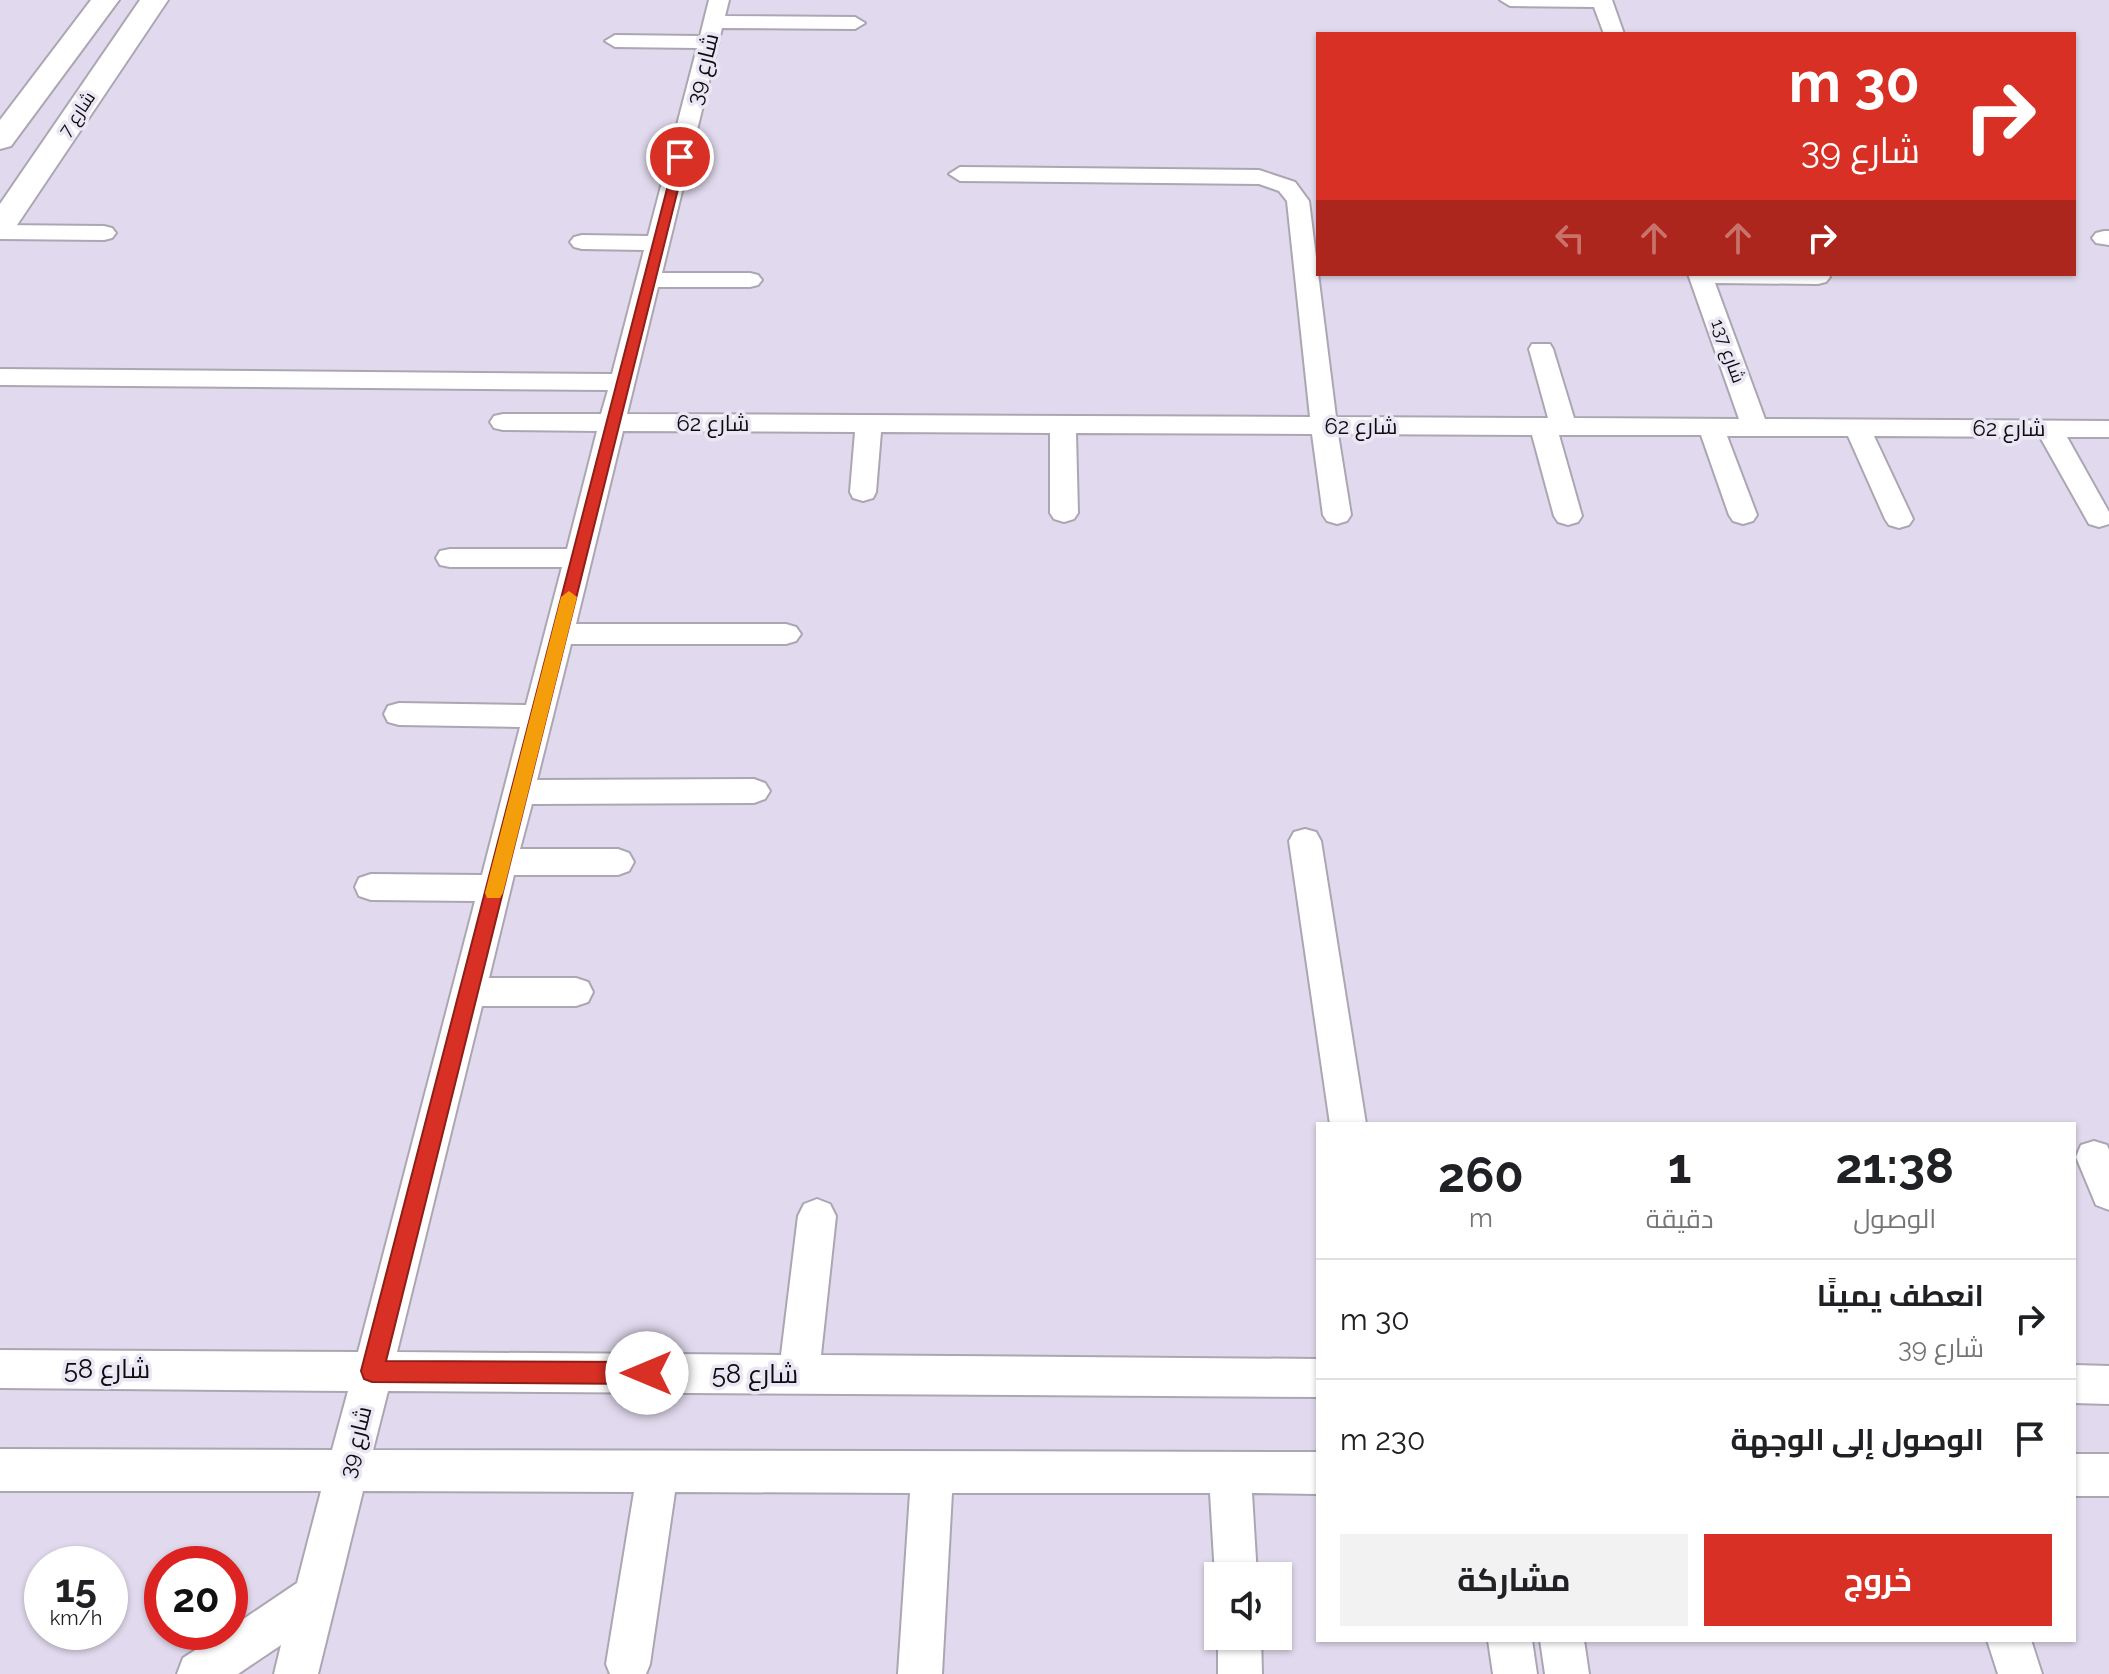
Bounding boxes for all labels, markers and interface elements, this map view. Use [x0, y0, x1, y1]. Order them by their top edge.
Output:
street label: شارع 39 [681, 30, 725, 108]
text: 30 m [1789, 49, 1920, 115]
icon: right [1948, 64, 2052, 168]
street label: شارع 7 [54, 87, 101, 141]
pin [646, 123, 714, 191]
text: شارع 39 [1801, 129, 1920, 171]
icon: arrive [658, 135, 702, 179]
icon: left [1548, 216, 1592, 260]
icon: ahead [1632, 216, 1676, 260]
icon: ahead [1716, 216, 1760, 260]
icon: right [1800, 216, 1844, 260]
street label: شارع 137 [1705, 316, 1750, 386]
street label: شارع 62 [677, 410, 749, 438]
street label: شارع 62 [1325, 413, 1397, 441]
street label: شارع 62 [1973, 415, 2045, 443]
text: 1 [1668, 1138, 1691, 1194]
text: 21:38 [1836, 1138, 1954, 1194]
text: 260 [1438, 1147, 1524, 1203]
text: m [1469, 1203, 1493, 1233]
text: دقيقة [1646, 1204, 1713, 1234]
text: الوصول [1853, 1204, 1936, 1234]
text: انعطف يمينًا [1817, 1278, 1984, 1313]
icon: right [2008, 1297, 2052, 1341]
text: 30 m [1340, 1302, 1410, 1337]
position arrow [605, 1331, 689, 1415]
text: شارع 39 [1898, 1333, 1984, 1363]
street label: شارع 58 [64, 1354, 150, 1386]
street label: شارع 58 [712, 1359, 798, 1391]
street label: شارع 39 [334, 1403, 378, 1481]
icon: arrive [2008, 1417, 2052, 1461]
text: 230 m [1340, 1422, 1425, 1457]
text: الوصول إلى الوجهة [1731, 1422, 1984, 1457]
button: مشاركة [1340, 1534, 1688, 1626]
button: خروج [1704, 1534, 2052, 1626]
speed limit sign: 20 [144, 1546, 248, 1650]
map controls [1204, 1562, 1292, 1650]
button: sound [1204, 1562, 1292, 1650]
text: 15 [55, 1564, 97, 1611]
text: km/h [50, 1606, 102, 1630]

